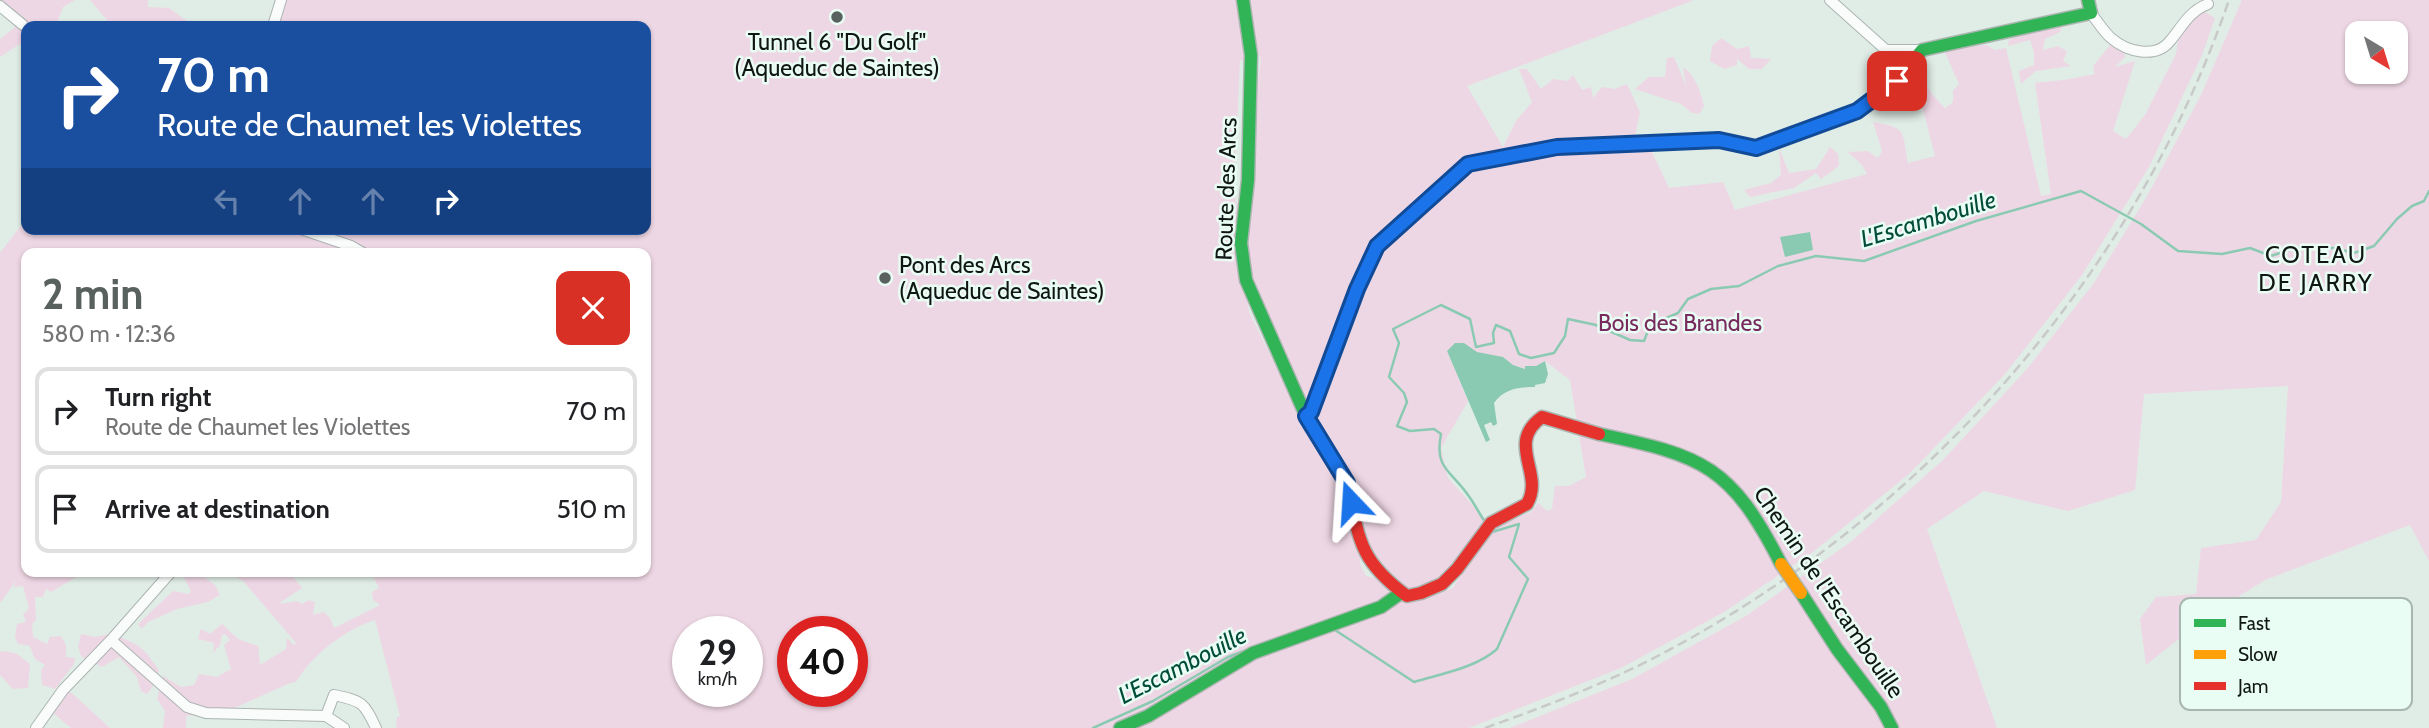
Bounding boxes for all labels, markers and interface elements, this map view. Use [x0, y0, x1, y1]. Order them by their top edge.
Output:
marker: Tunnel 6 "Du Golf" (Aqueduc de Saintes) [829, 9, 845, 25]
north arrow [2345, 21, 2408, 84]
map controls [2345, 21, 2408, 84]
place label: Tunnel 6 "Du Golf" (Aqueduc de Saintes) [734, 28, 940, 82]
text: 70 m [157, 45, 270, 104]
icon: right [42, 49, 133, 140]
pin [1867, 51, 1927, 111]
icon: arrive [1878, 62, 1916, 100]
text: Route de Chaumet les Violettes [157, 105, 582, 144]
street label: Route des Arcs [1210, 117, 1242, 261]
icon: left [208, 182, 246, 220]
icon: ahead [281, 182, 319, 220]
icon: ahead [354, 182, 392, 220]
icon: right [427, 182, 465, 220]
water label: L'Escambouille [1857, 185, 1999, 253]
district label: COTEAU DE JARRY [2258, 240, 2374, 297]
place label: Pont des Arcs (Aqueduc de Saintes) [899, 251, 1105, 305]
text: 2 min [42, 268, 143, 320]
marker: Pont des Arcs (Aqueduc de Saintes) [877, 270, 893, 286]
button: close [556, 271, 630, 345]
park label: Bois des Brandes [1598, 309, 1762, 337]
text: 580 m · 12:36 [42, 320, 175, 348]
text: Turn right [105, 381, 211, 413]
icon: right [46, 392, 84, 430]
text: 70 m [566, 395, 626, 427]
text: Route de Chaumet les Violettes [105, 413, 410, 441]
position arrow [1314, 465, 1388, 539]
street label: Chemin de l'Escambouille [1748, 481, 1910, 703]
icon: arrive [46, 490, 84, 528]
text: Arrive at destination [105, 493, 330, 525]
text: 510 m [557, 493, 626, 525]
legend [2180, 598, 2412, 710]
text: Fast [2238, 612, 2271, 635]
speed limit sign: 40 [777, 616, 868, 707]
water label: L'Escambouille [1113, 620, 1251, 710]
text: 29 [698, 631, 737, 674]
text: Slow [2238, 643, 2278, 666]
text: km/h [698, 668, 737, 690]
text: Jam [2237, 675, 2268, 698]

